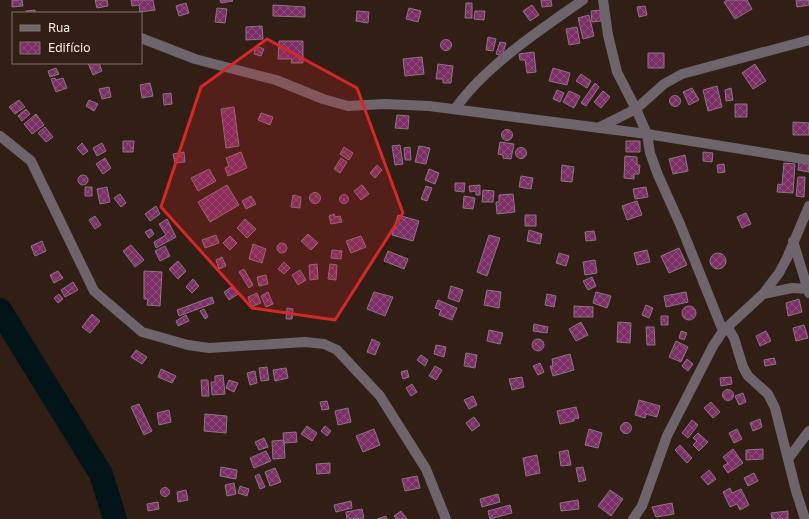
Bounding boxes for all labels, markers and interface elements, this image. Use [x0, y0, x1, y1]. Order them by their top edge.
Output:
legend [12, 12, 142, 64]
text: Rua [48, 20, 70, 35]
text: Edifício [48, 40, 90, 55]

